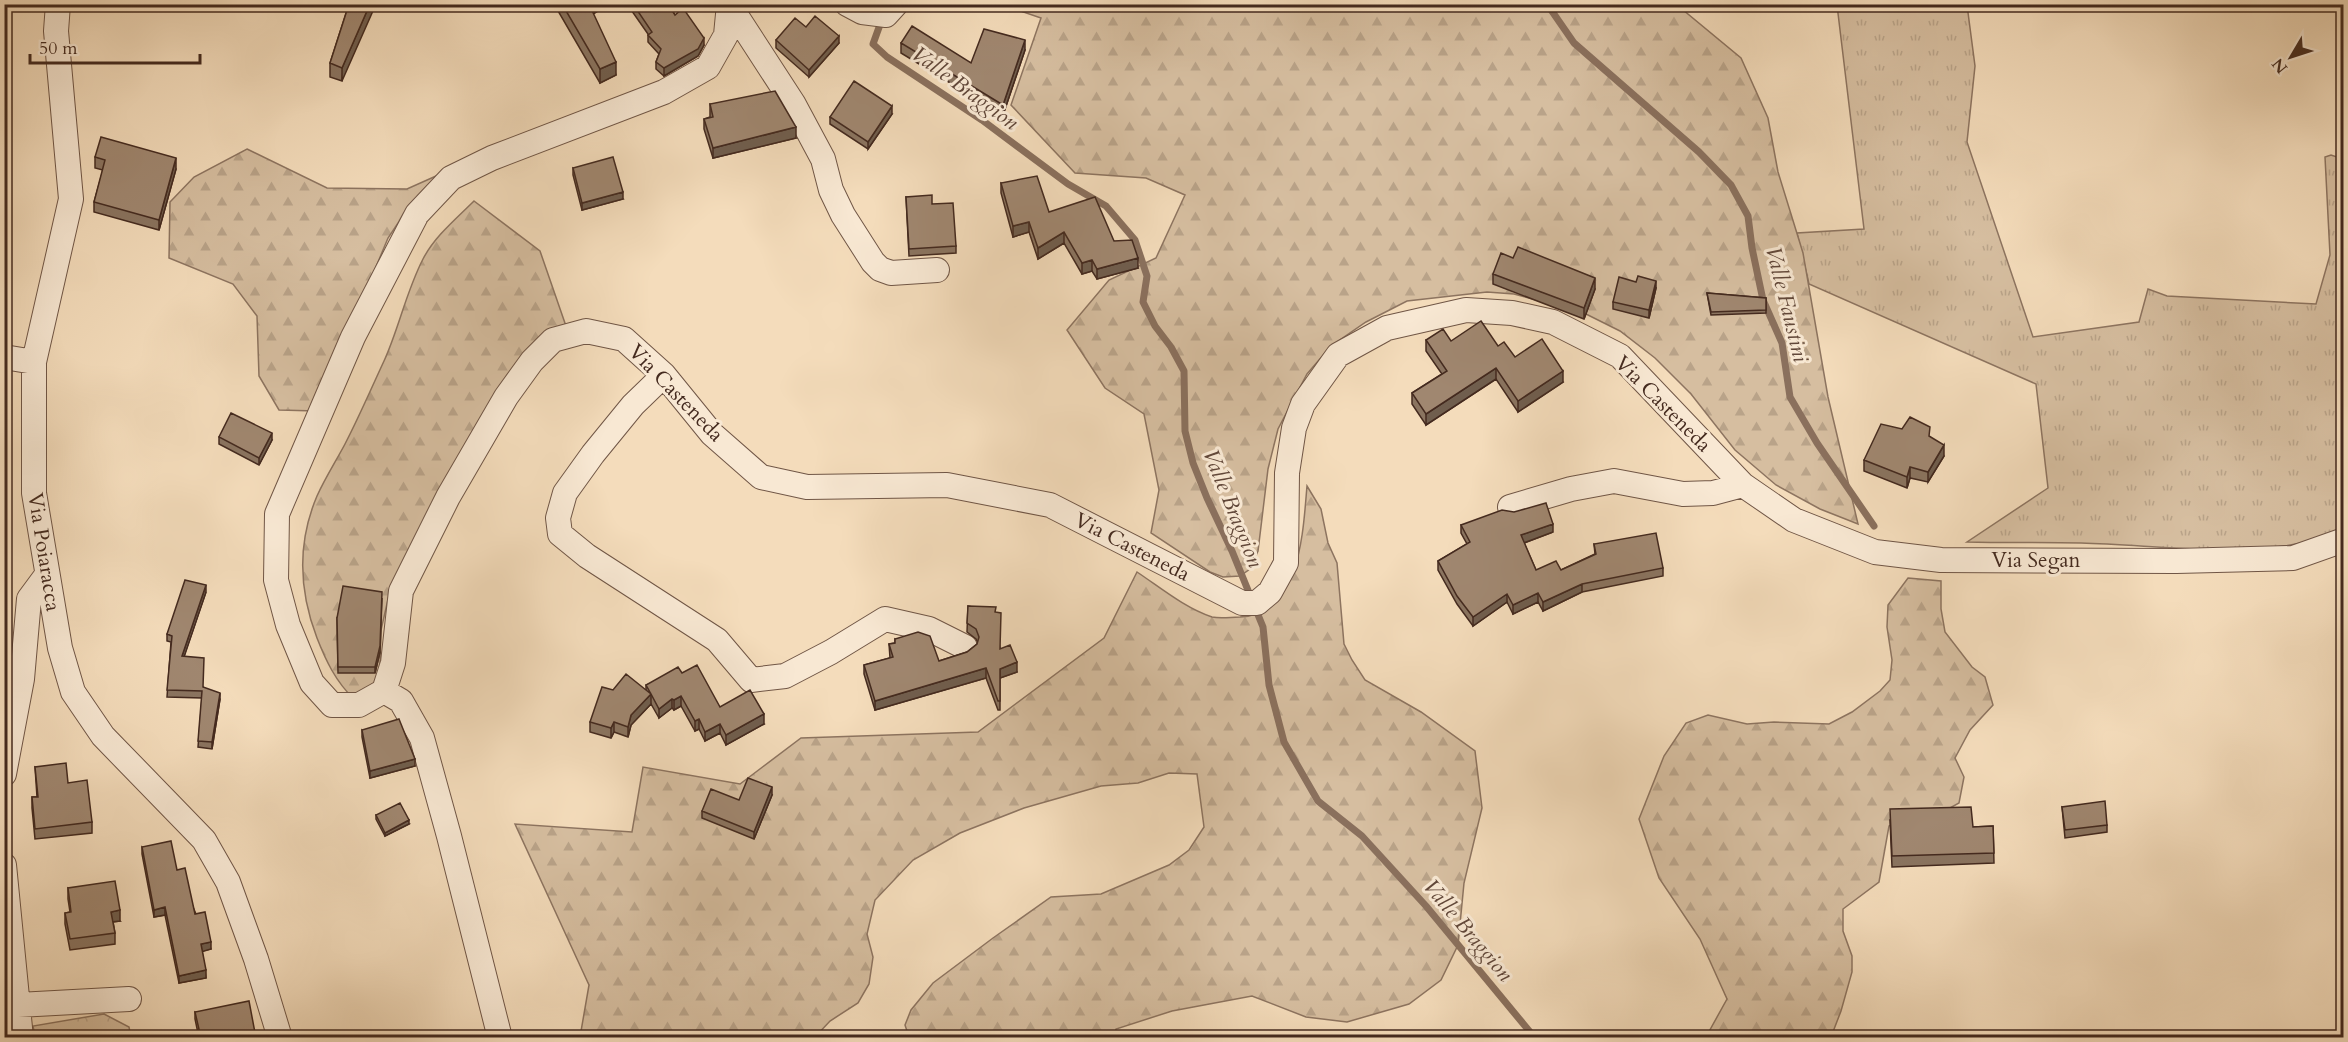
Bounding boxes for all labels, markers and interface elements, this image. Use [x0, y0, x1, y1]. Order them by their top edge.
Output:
scale bar [30, 27, 200, 65]
north arrow [2261, 27, 2321, 87]
text: 50 m [39, 36, 78, 61]
water label: Valle Braggion [905, 39, 1025, 137]
text: N [2267, 53, 2293, 78]
water label: Valle Faustini [1758, 243, 1816, 366]
street label: Via Casteneda [622, 338, 730, 448]
street label: Via Casteneda [1608, 349, 1718, 459]
water label: Valle Braggion [1196, 444, 1271, 572]
street label: Via Poiaracca [20, 491, 68, 613]
street label: Via Casteneda [1069, 505, 1195, 589]
street label: Via Segan [1992, 546, 2081, 575]
water label: Valle Braggion [1416, 872, 1520, 988]

